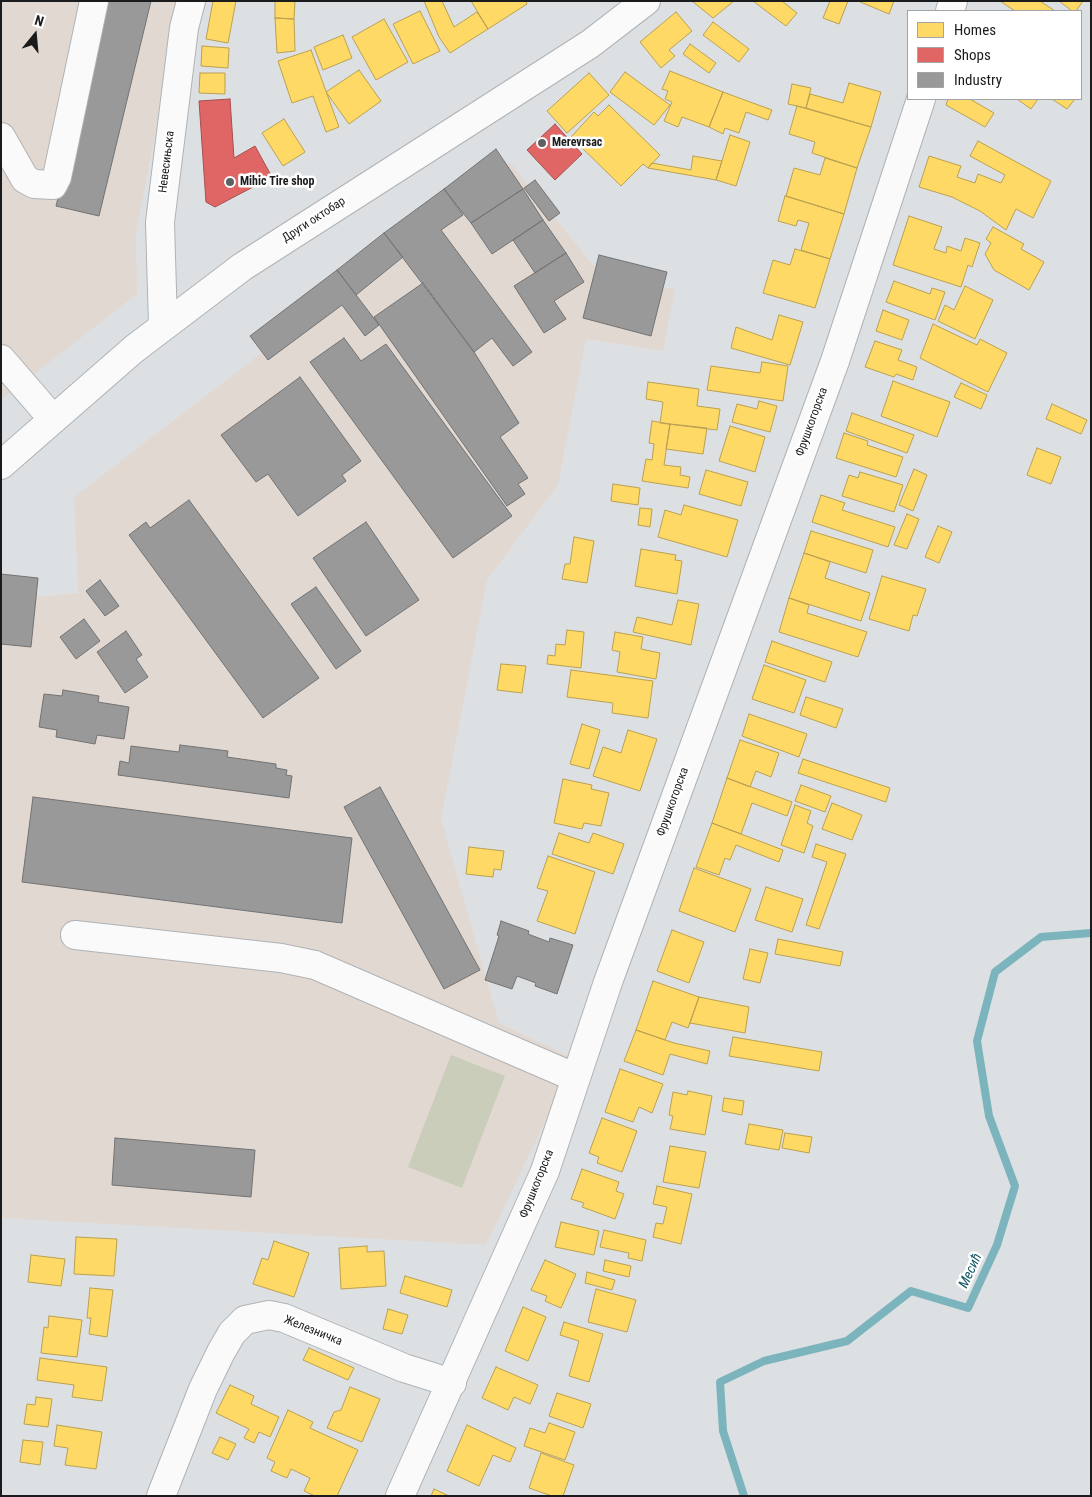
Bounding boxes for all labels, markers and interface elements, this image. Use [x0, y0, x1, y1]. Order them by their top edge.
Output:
north arrow [10, 10, 60, 60]
legend [907, 10, 1082, 100]
text: N [33, 12, 46, 30]
text: Homes [954, 21, 996, 39]
text: Shops [954, 46, 991, 64]
text: Industry [954, 71, 1002, 89]
street label: Невесињска [156, 130, 178, 194]
place label: Merevrsac [552, 136, 602, 150]
marker: Merevrsac [536, 137, 548, 149]
place label: Mihic Tire shop [240, 175, 315, 189]
marker: Mihic Tire shop [224, 176, 236, 188]
street label: Други октобар [280, 194, 348, 246]
street label: Фрушкогорска [793, 386, 831, 458]
street label: Фрушкогорска [654, 766, 692, 838]
street label: Фрушкогорска [517, 1148, 557, 1220]
water label: Месић [956, 1251, 986, 1291]
street label: Железничка [282, 1313, 344, 1349]

